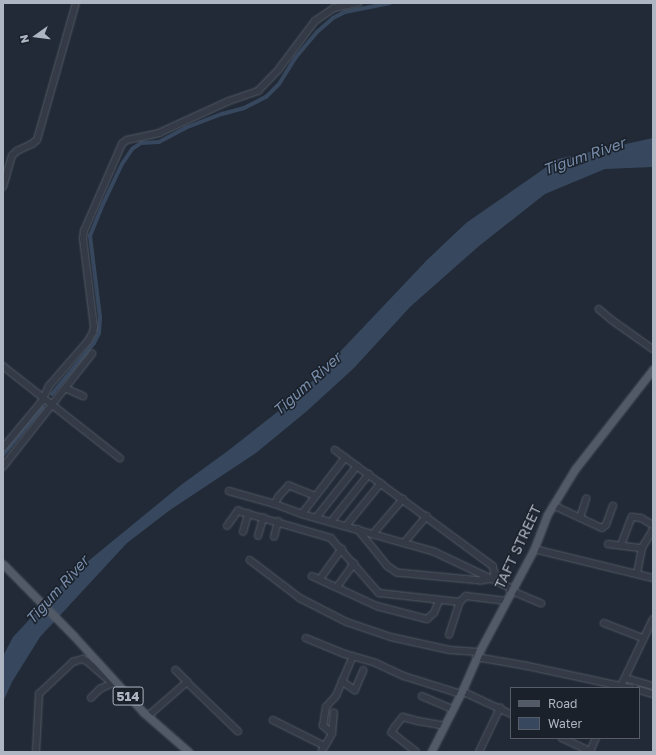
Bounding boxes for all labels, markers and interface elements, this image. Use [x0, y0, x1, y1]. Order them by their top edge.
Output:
north arrow [16, 16, 56, 56]
text: N [17, 33, 31, 45]
water label: Tigum River [541, 134, 627, 178]
water label: Tigum River [269, 349, 345, 419]
street label: TAFT STREET [491, 502, 545, 592]
water label: Tigum River [22, 552, 92, 628]
road number: 514 [112, 685, 144, 707]
legend [510, 687, 640, 739]
text: Road [548, 696, 577, 711]
text: Water [548, 716, 582, 731]

